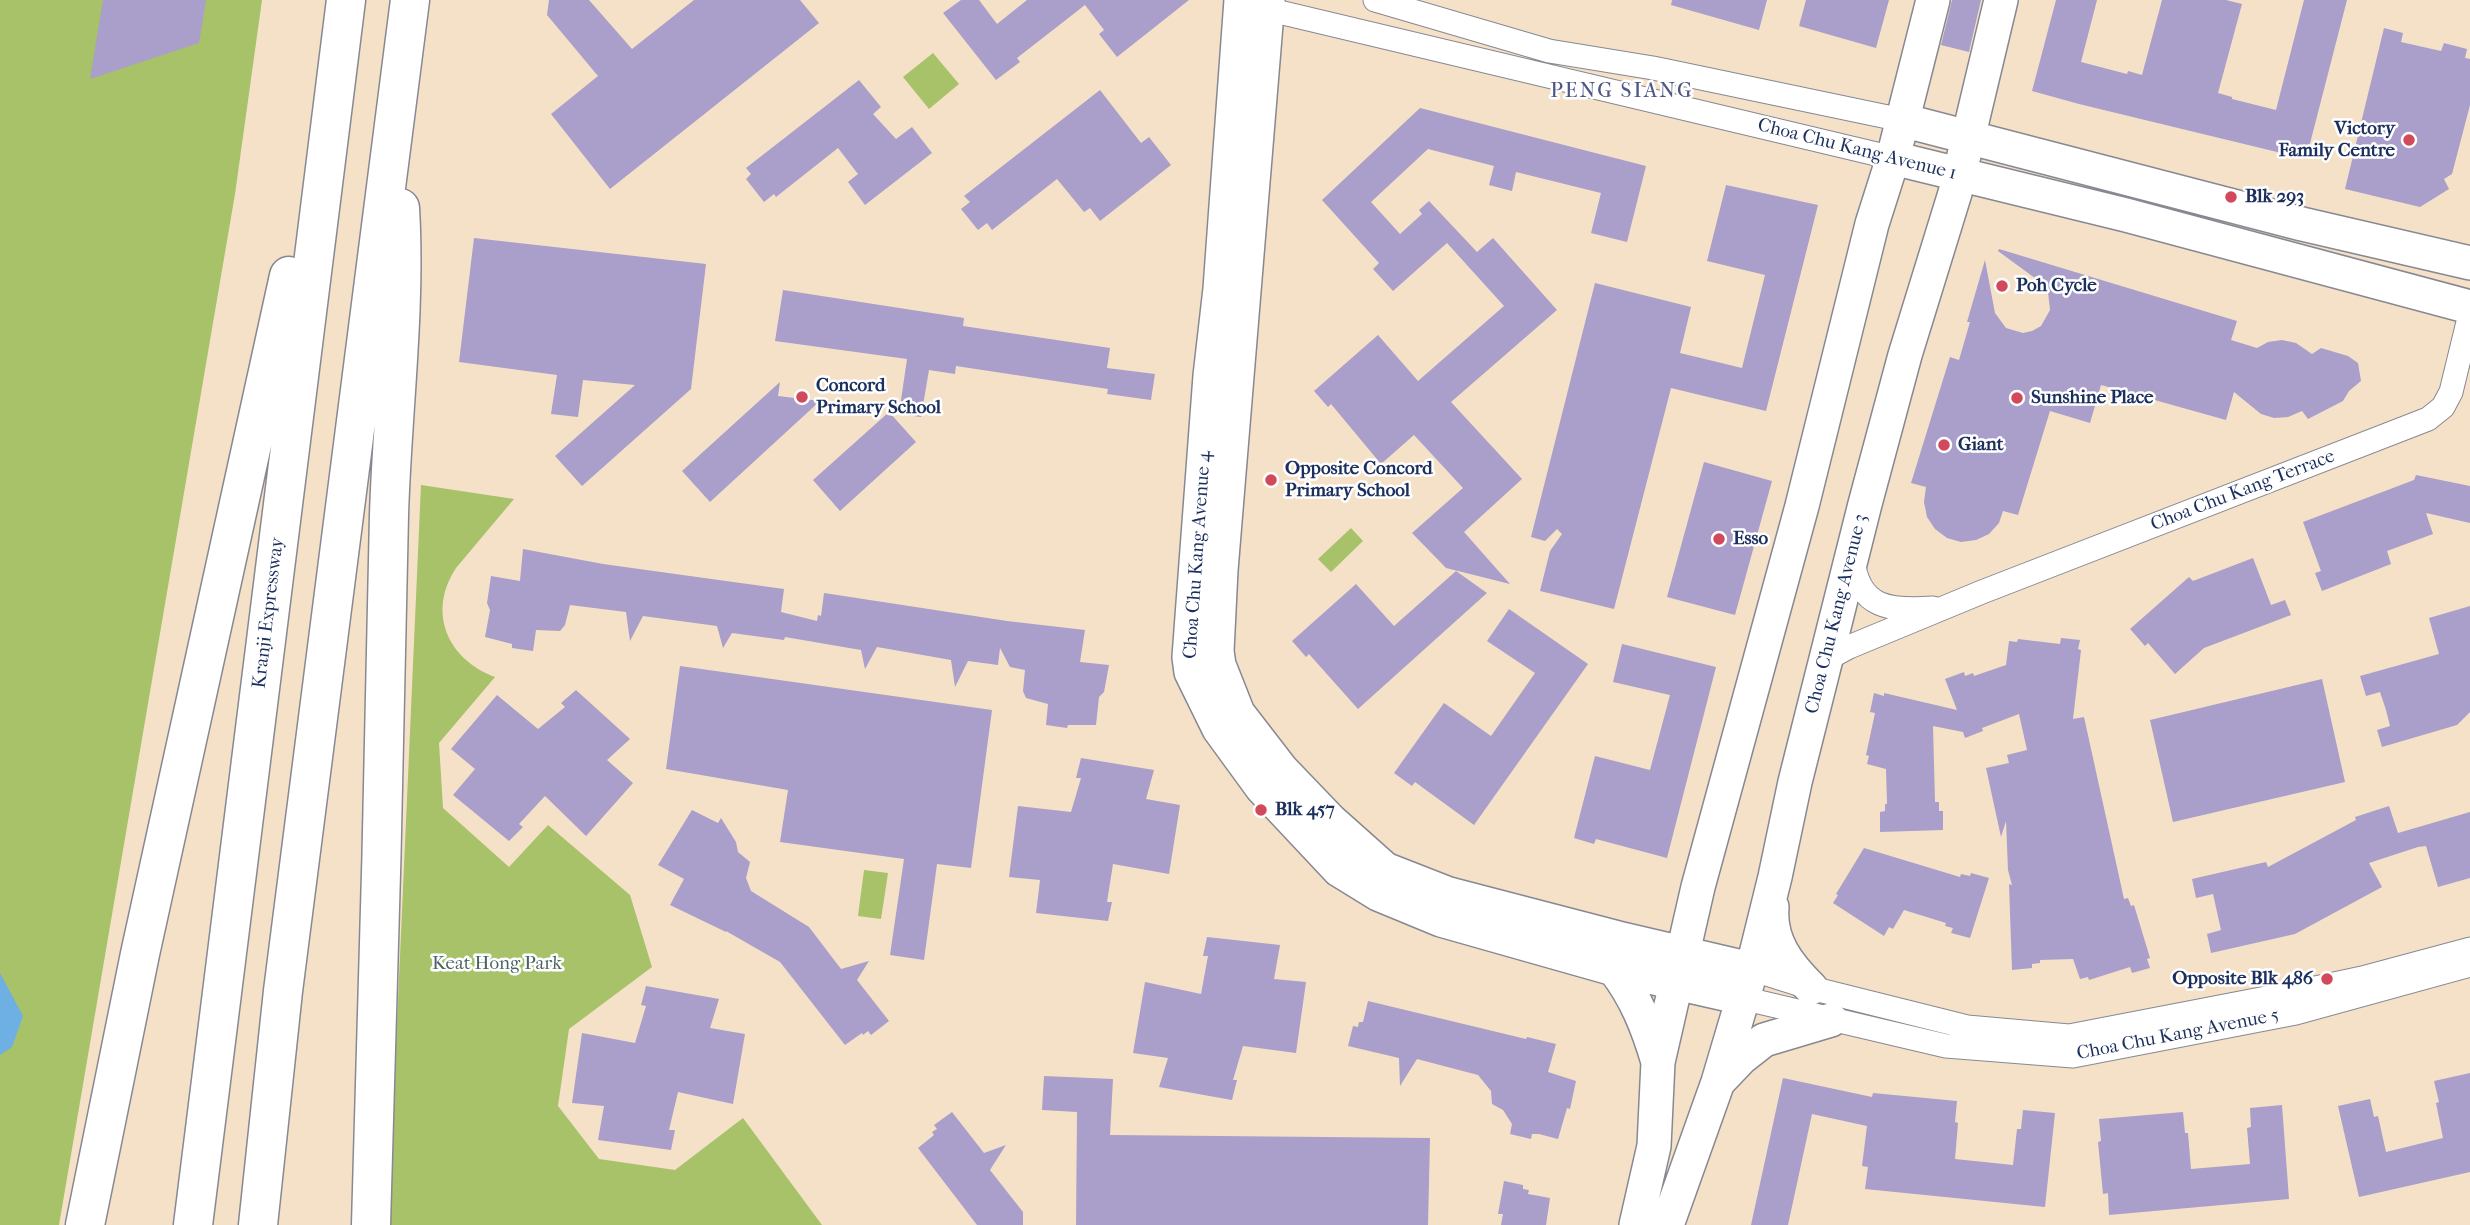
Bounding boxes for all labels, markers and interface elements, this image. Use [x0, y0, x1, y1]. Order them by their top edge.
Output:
district label: PENG SIANG [1551, 79, 1693, 105]
street label: Choa Chu Kang Avenue 1 [1755, 114, 1959, 186]
place label: Victory Family Centre [2278, 118, 2395, 162]
marker: Victory Family Centre [2401, 132, 2417, 148]
place label: Blk 293 [2245, 186, 2304, 208]
marker: Blk 293 [2223, 189, 2239, 205]
place label: Poh Cycle [2016, 275, 2097, 297]
marker: Poh Cycle [1994, 278, 2010, 294]
place label: Concord Primary School [816, 375, 941, 419]
place label: Sunshine Place [2031, 387, 2153, 409]
marker: Concord Primary School [794, 389, 810, 405]
marker: Sunshine Place [2009, 390, 2025, 406]
place label: Giant [1958, 434, 2004, 456]
marker: Giant [1936, 437, 1952, 453]
street label: Choa Chu Kang Terrace [2148, 445, 2338, 537]
street label: Choa Chu Kang Avenue 4 [1179, 450, 1217, 660]
place label: Opposite Concord Primary School [1285, 458, 1433, 502]
marker: Opposite Concord Primary School [1263, 472, 1279, 488]
street label: Choa Chu Kang Avenue 3 [1801, 512, 1873, 716]
place label: Esso [1733, 528, 1768, 550]
marker: Esso [1711, 531, 1727, 547]
street label: Kranji Expressway [248, 536, 290, 690]
place label: Blk 457 [1275, 799, 1335, 821]
marker: Blk 457 [1253, 802, 1269, 818]
park label: Keat Hong Park [432, 953, 562, 975]
place label: Opposite Blk 486 [2172, 968, 2313, 990]
marker: Opposite Blk 486 [2319, 971, 2335, 987]
street label: Choa Chu Kang Avenue 5 [2075, 1004, 2281, 1066]

